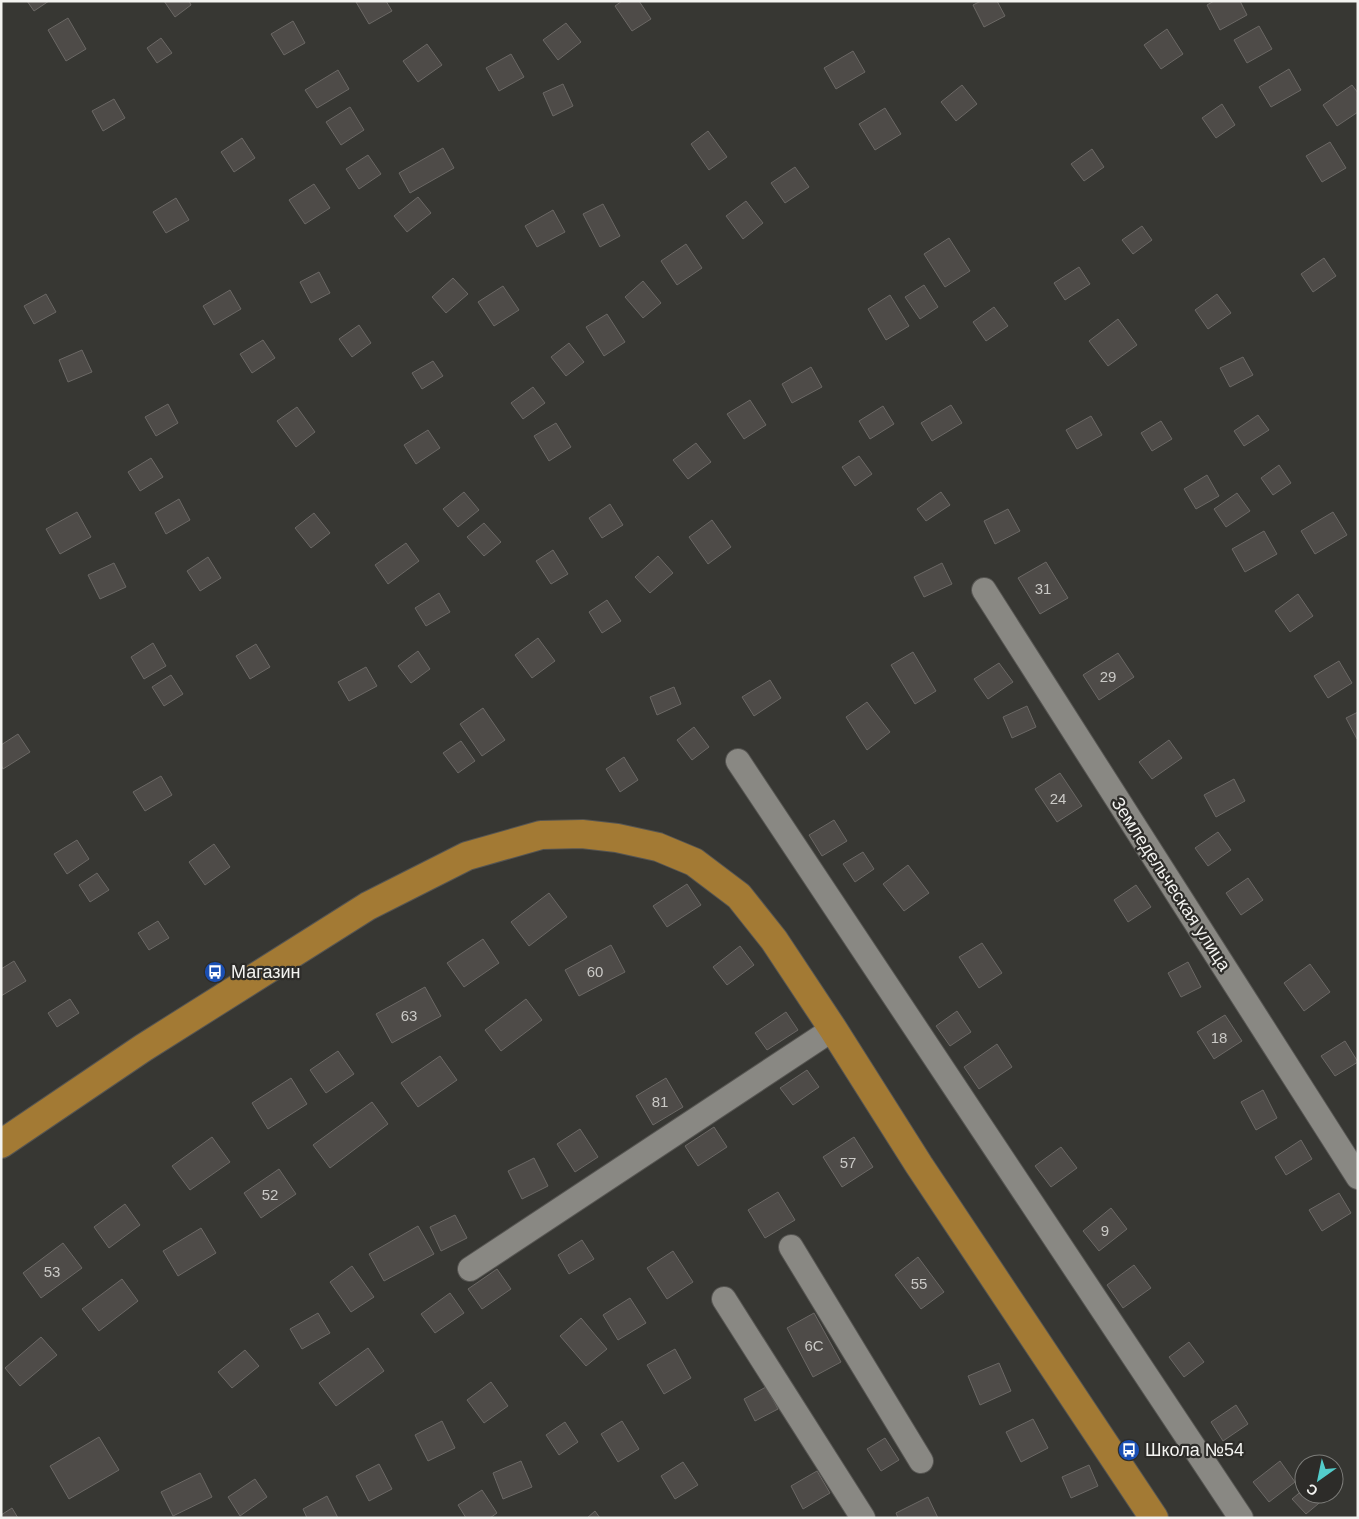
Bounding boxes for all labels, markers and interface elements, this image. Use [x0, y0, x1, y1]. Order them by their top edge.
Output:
house number: 31 [1035, 580, 1051, 597]
house number: 29 [1100, 668, 1116, 685]
house number: 24 [1050, 790, 1066, 807]
street label: Земледельческая улица [1107, 793, 1235, 975]
bus stop icon: Магазин [203, 960, 227, 984]
place label: Магазин [231, 962, 300, 982]
house number: 60 [587, 963, 603, 980]
house number: 63 [401, 1007, 417, 1024]
house number: 18 [1211, 1029, 1227, 1046]
house number: 81 [652, 1093, 668, 1110]
house number: 57 [840, 1154, 856, 1171]
house number: 52 [262, 1186, 278, 1203]
house number: 9 [1101, 1222, 1109, 1239]
house number: 53 [44, 1263, 60, 1280]
house number: 55 [911, 1275, 927, 1292]
house number: 6С [804, 1337, 824, 1354]
bus stop icon: Школа №54 [1117, 1438, 1141, 1462]
place label: Школа №54 [1145, 1440, 1244, 1460]
north arrow [1294, 1454, 1344, 1504]
text: С [1303, 1480, 1321, 1499]

